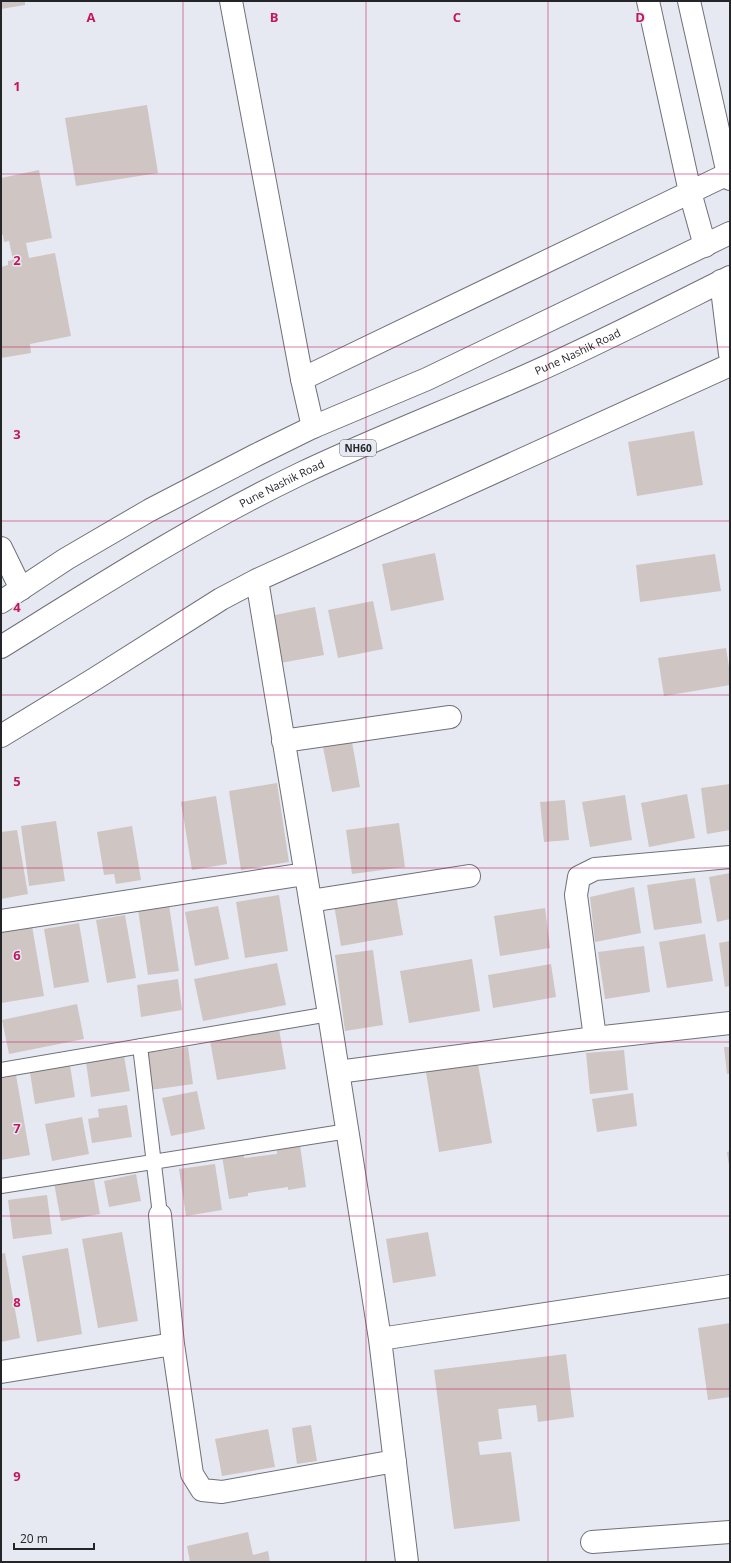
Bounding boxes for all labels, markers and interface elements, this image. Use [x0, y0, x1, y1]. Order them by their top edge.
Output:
text: A [87, 8, 96, 26]
text: B [270, 8, 279, 26]
text: C [453, 8, 461, 26]
text: D [635, 8, 645, 26]
text: 1 [13, 77, 21, 95]
text: 2 [13, 251, 21, 269]
street label: Pune Nashik Road [532, 325, 623, 378]
text: 3 [13, 425, 21, 443]
road number: NH60 [340, 440, 376, 456]
street label: Pune Nashik Road [236, 456, 327, 511]
text: 4 [13, 598, 21, 616]
text: 5 [13, 772, 21, 790]
text: 6 [13, 946, 21, 964]
text: 7 [13, 1119, 21, 1137]
text: 8 [13, 1293, 21, 1311]
text: 9 [13, 1467, 21, 1485]
scale bar [14, 1525, 94, 1551]
text: 20 m [20, 1530, 48, 1547]

